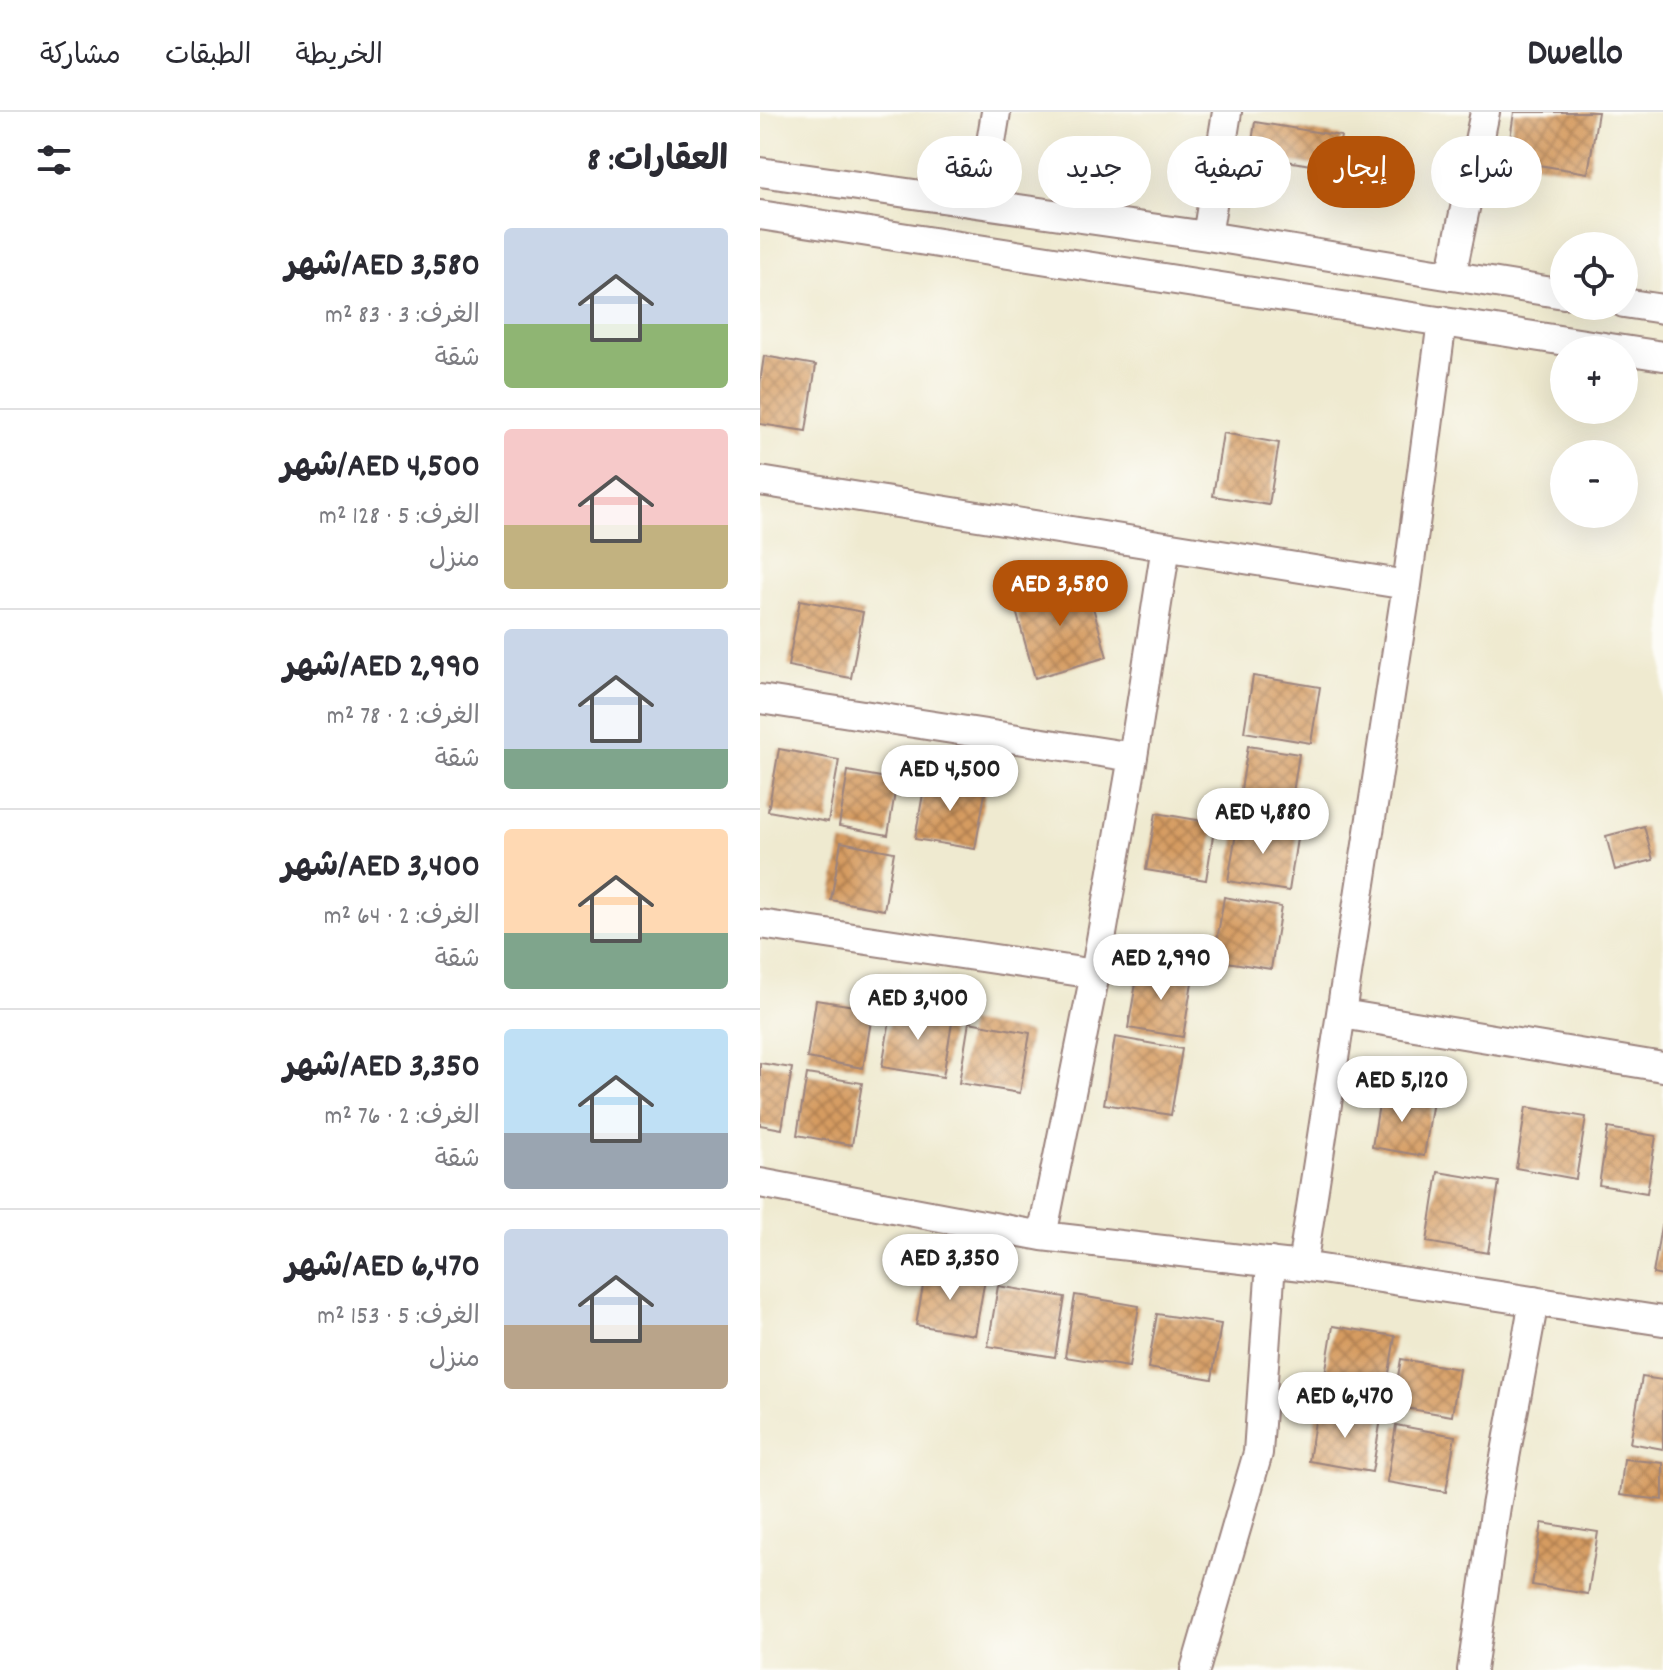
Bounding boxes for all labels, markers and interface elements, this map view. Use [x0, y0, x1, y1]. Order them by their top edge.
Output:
text: Dwello [1527, 28, 1623, 83]
text: مشاركة [40, 38, 121, 78]
text: الطبقات [165, 38, 251, 78]
text: الخريطة [295, 38, 383, 78]
chip: شقة [917, 136, 1022, 208]
chip: جديد [1038, 136, 1151, 208]
chip: تصفية [1167, 136, 1291, 208]
chip: إيجار [1307, 136, 1415, 208]
chip: شراء [1431, 136, 1542, 208]
icon: filters [32, 138, 76, 182]
text: العقارات: 8 [587, 138, 728, 187]
map controls [1550, 232, 1638, 528]
button: locate [1550, 232, 1638, 320]
text: AED 3,580/شهر [285, 243, 480, 292]
icon: home [568, 260, 664, 356]
text: الغرف: 3 · 83 m² [325, 298, 480, 335]
button: + [1550, 336, 1638, 424]
text: شقة [435, 341, 480, 378]
button: − [1550, 440, 1638, 528]
text: AED 4,500/شهر [281, 444, 480, 493]
icon: home [568, 461, 664, 557]
text: الغرف: 5 · 128 m² [319, 499, 480, 536]
text: منزل [429, 542, 480, 579]
pin: AED 3,580 [968, 560, 1152, 628]
text: AED 3,580 [1011, 567, 1109, 604]
text: AED 2,990/شهر [283, 644, 480, 693]
icon: home [568, 661, 664, 757]
text: الغرف: 2 · 78 m² [327, 699, 480, 736]
text: شقة [435, 742, 480, 779]
pin: AED 4,500 [858, 745, 1042, 813]
text: AED 4,500 [899, 752, 1001, 789]
pin: AED 4,880 [1171, 788, 1355, 856]
text: AED 4,880 [1215, 795, 1311, 832]
text: AED 3,400/شهر [282, 844, 480, 893]
icon: home [568, 861, 664, 957]
text: الغرف: 2 · 64 m² [324, 899, 480, 936]
pin: AED 2,990 [1069, 934, 1253, 1002]
text: AED 2,990 [1111, 941, 1211, 978]
text: شقة [435, 942, 480, 979]
pin: AED 3,400 [826, 974, 1010, 1042]
text: AED 3,400 [868, 981, 968, 1018]
text: AED 3,350/شهر [284, 1044, 480, 1093]
pin: AED 5,120 [1310, 1056, 1494, 1124]
icon: home [568, 1061, 664, 1157]
text: AED 5,120 [1355, 1063, 1449, 1100]
text: الغرف: 2 · 76 m² [325, 1099, 480, 1136]
text: شقة [435, 1142, 480, 1179]
pin: AED 3,350 [858, 1234, 1042, 1302]
text: AED 3,350 [900, 1241, 1000, 1278]
text: AED 6,470/شهر [286, 1244, 480, 1293]
icon: home [568, 1261, 664, 1357]
text: الغرف: 5 · 153 m² [317, 1299, 480, 1336]
text: منزل [429, 1342, 480, 1379]
pin: AED 6,470 [1253, 1372, 1437, 1440]
text: AED 6,470 [1296, 1379, 1394, 1416]

